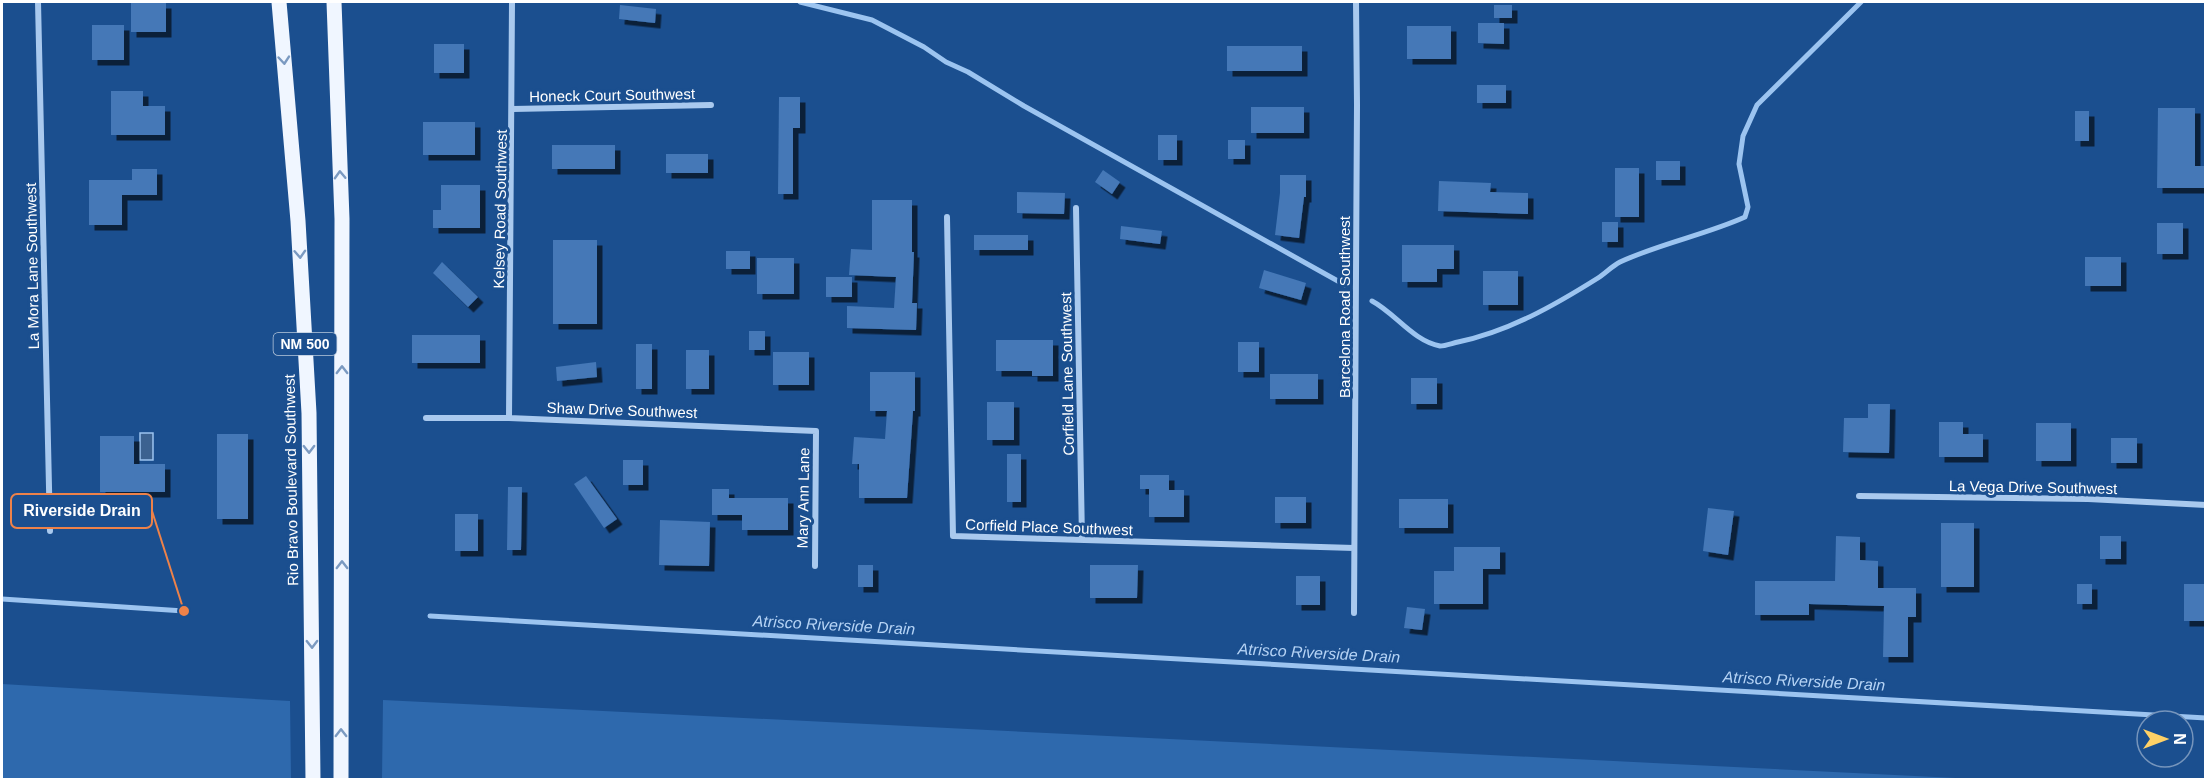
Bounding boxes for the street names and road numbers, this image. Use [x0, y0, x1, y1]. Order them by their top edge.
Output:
street label: Honeck Court Southwest [529, 85, 696, 105]
street label: Kelsey Road Southwest [490, 128, 510, 289]
street label: La Mora Lane Southwest [22, 182, 42, 350]
street label: Barcelona Road Southwest [1336, 215, 1353, 398]
street label: Corfield Lane Southwest [1057, 291, 1077, 456]
road number: NM 500 [274, 333, 336, 355]
street label: Rio Bravo Boulevard Southwest [281, 373, 301, 586]
street label: Shaw Drive Southwest [546, 399, 699, 421]
street label: Mary Ann Lane [794, 447, 812, 549]
street label: La Vega Drive Southwest [1949, 477, 2118, 497]
street label: Corfield Place Southwest [965, 516, 1134, 538]

